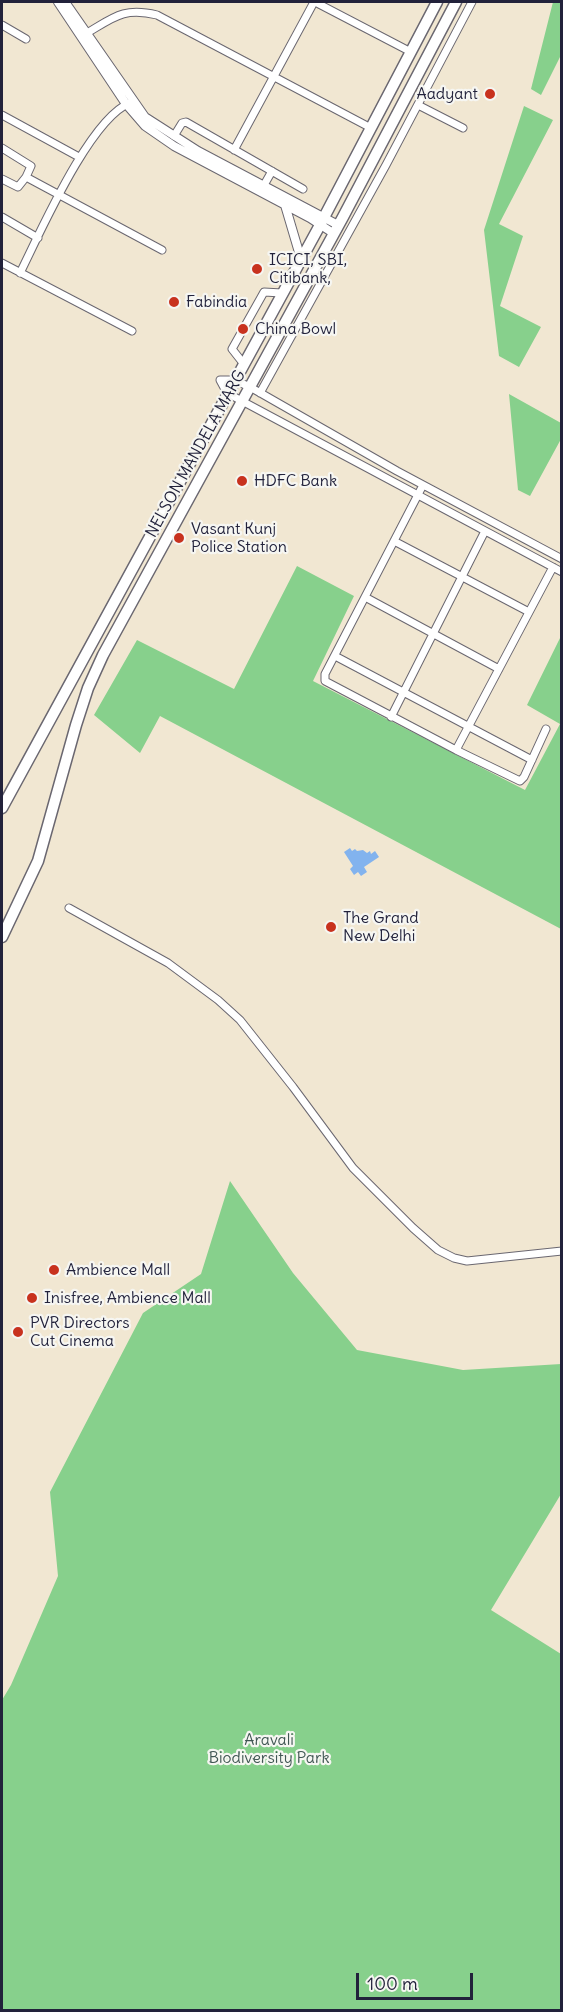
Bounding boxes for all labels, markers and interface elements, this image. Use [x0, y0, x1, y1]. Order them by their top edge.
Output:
place label: Aadyant [417, 84, 478, 104]
marker: Aadyant [483, 87, 497, 101]
place label: ICICI, SBI, Citibank, [269, 250, 347, 288]
marker: ICICI, SBI, Citibank, [250, 262, 264, 276]
place label: Fabindia [186, 292, 247, 312]
marker: Fabindia [167, 295, 181, 309]
place label: China Bowl [255, 319, 336, 339]
marker: China Bowl [236, 322, 250, 336]
street label: NELSON MANDELA MARG [142, 367, 250, 541]
place label: HDFC Bank [254, 471, 337, 491]
marker: HDFC Bank [235, 474, 249, 488]
place label: Vasant Kunj Police Station [191, 519, 287, 557]
marker: Vasant Kunj Police Station [172, 531, 186, 545]
place label: The Grand New Delhi [343, 908, 419, 946]
marker: The Grand New Delhi [324, 920, 338, 934]
place label: Ambience Mall [66, 1260, 170, 1280]
marker: Ambience Mall [47, 1263, 61, 1277]
place label: Inisfree, Ambience Mall [44, 1288, 211, 1308]
marker: Inisfree, Ambience Mall [25, 1291, 39, 1305]
place label: PVR Directors Cut Cinema [30, 1313, 130, 1351]
marker: PVR Directors Cut Cinema [11, 1325, 25, 1339]
park label: Aravali Biodiversity Park [208, 1730, 330, 1768]
scale bar [359, 1961, 476, 1999]
text: 100 m [367, 1972, 418, 1995]

